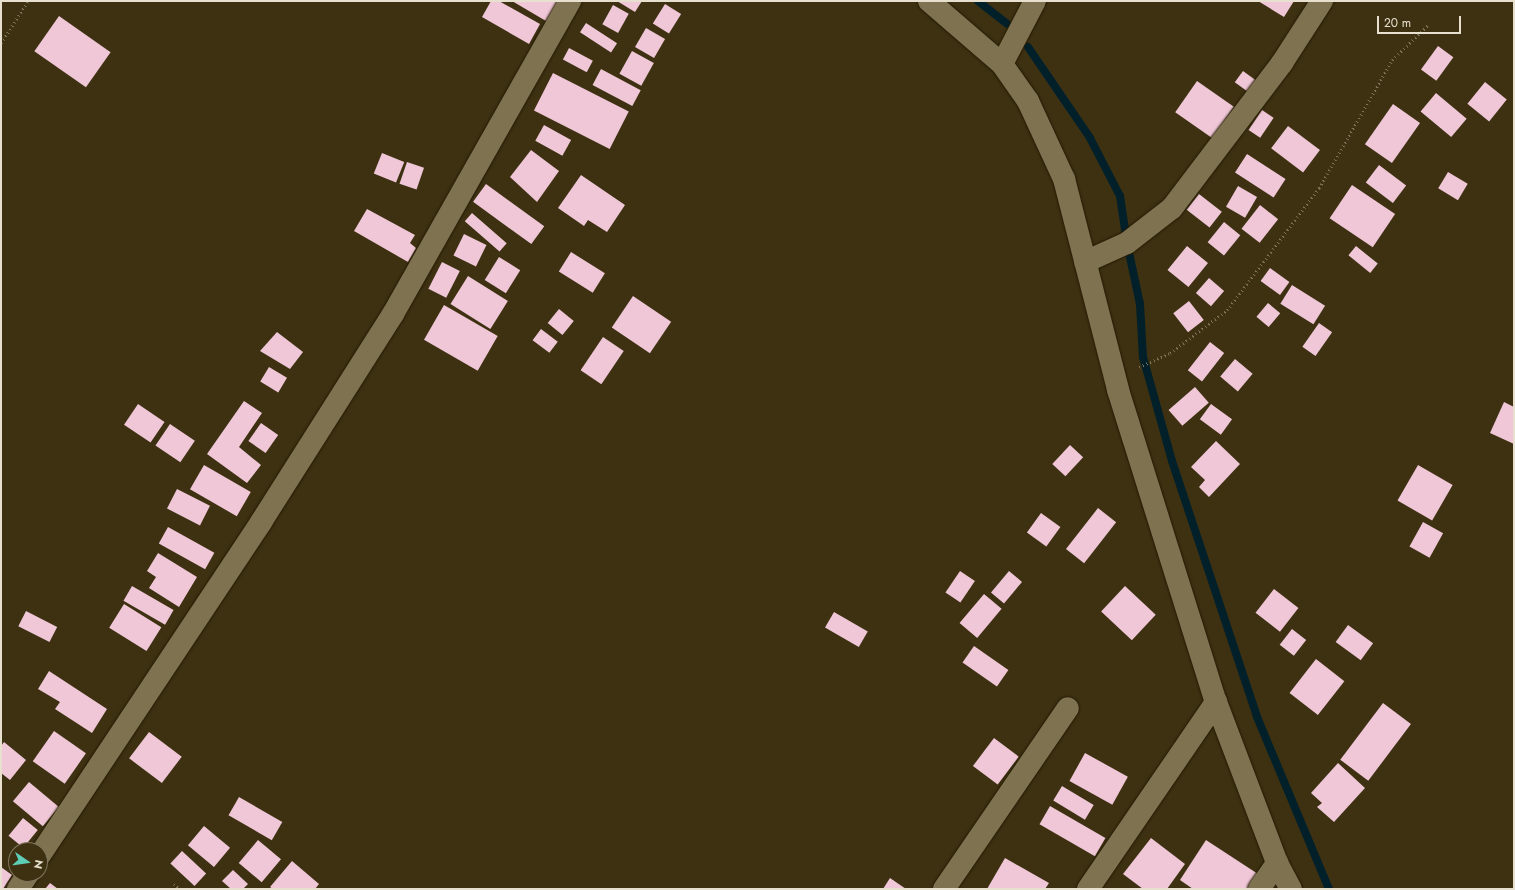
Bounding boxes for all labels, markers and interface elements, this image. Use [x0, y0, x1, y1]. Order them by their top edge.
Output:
scale bar [1379, 8, 1463, 34]
text: 20 m [1384, 14, 1411, 32]
north arrow [8, 842, 48, 882]
text: N [30, 858, 47, 871]

